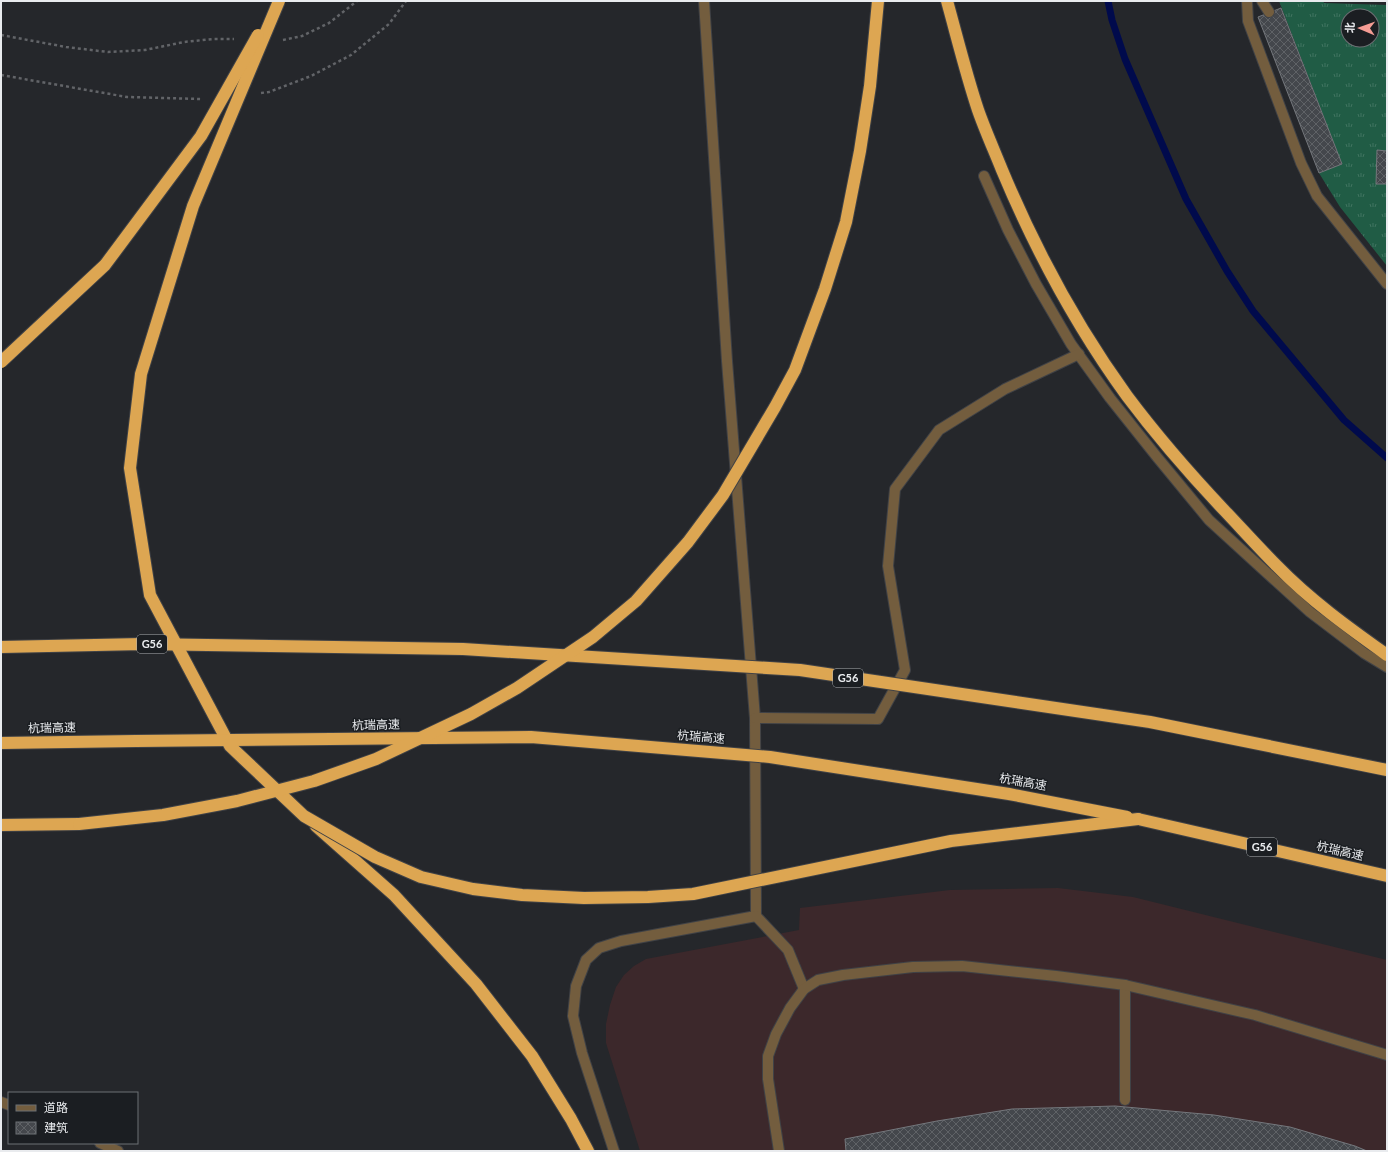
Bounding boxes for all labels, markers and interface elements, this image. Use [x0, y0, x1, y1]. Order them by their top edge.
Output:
north arrow [1340, 8, 1380, 48]
text: 北 [1343, 22, 1356, 33]
road number: G56 [137, 635, 167, 653]
road number: G56 [833, 669, 863, 687]
street label: 杭瑞高速 [352, 717, 400, 732]
street label: 杭瑞高速 [28, 720, 76, 735]
street label: 杭瑞高速 [676, 727, 726, 746]
street label: 杭瑞高速 [998, 770, 1048, 793]
road number: G56 [1247, 838, 1277, 856]
street label: 杭瑞高速 [1315, 838, 1365, 863]
legend [8, 1092, 138, 1144]
text: 道路 [44, 1100, 68, 1115]
text: 建筑 [44, 1120, 68, 1135]

